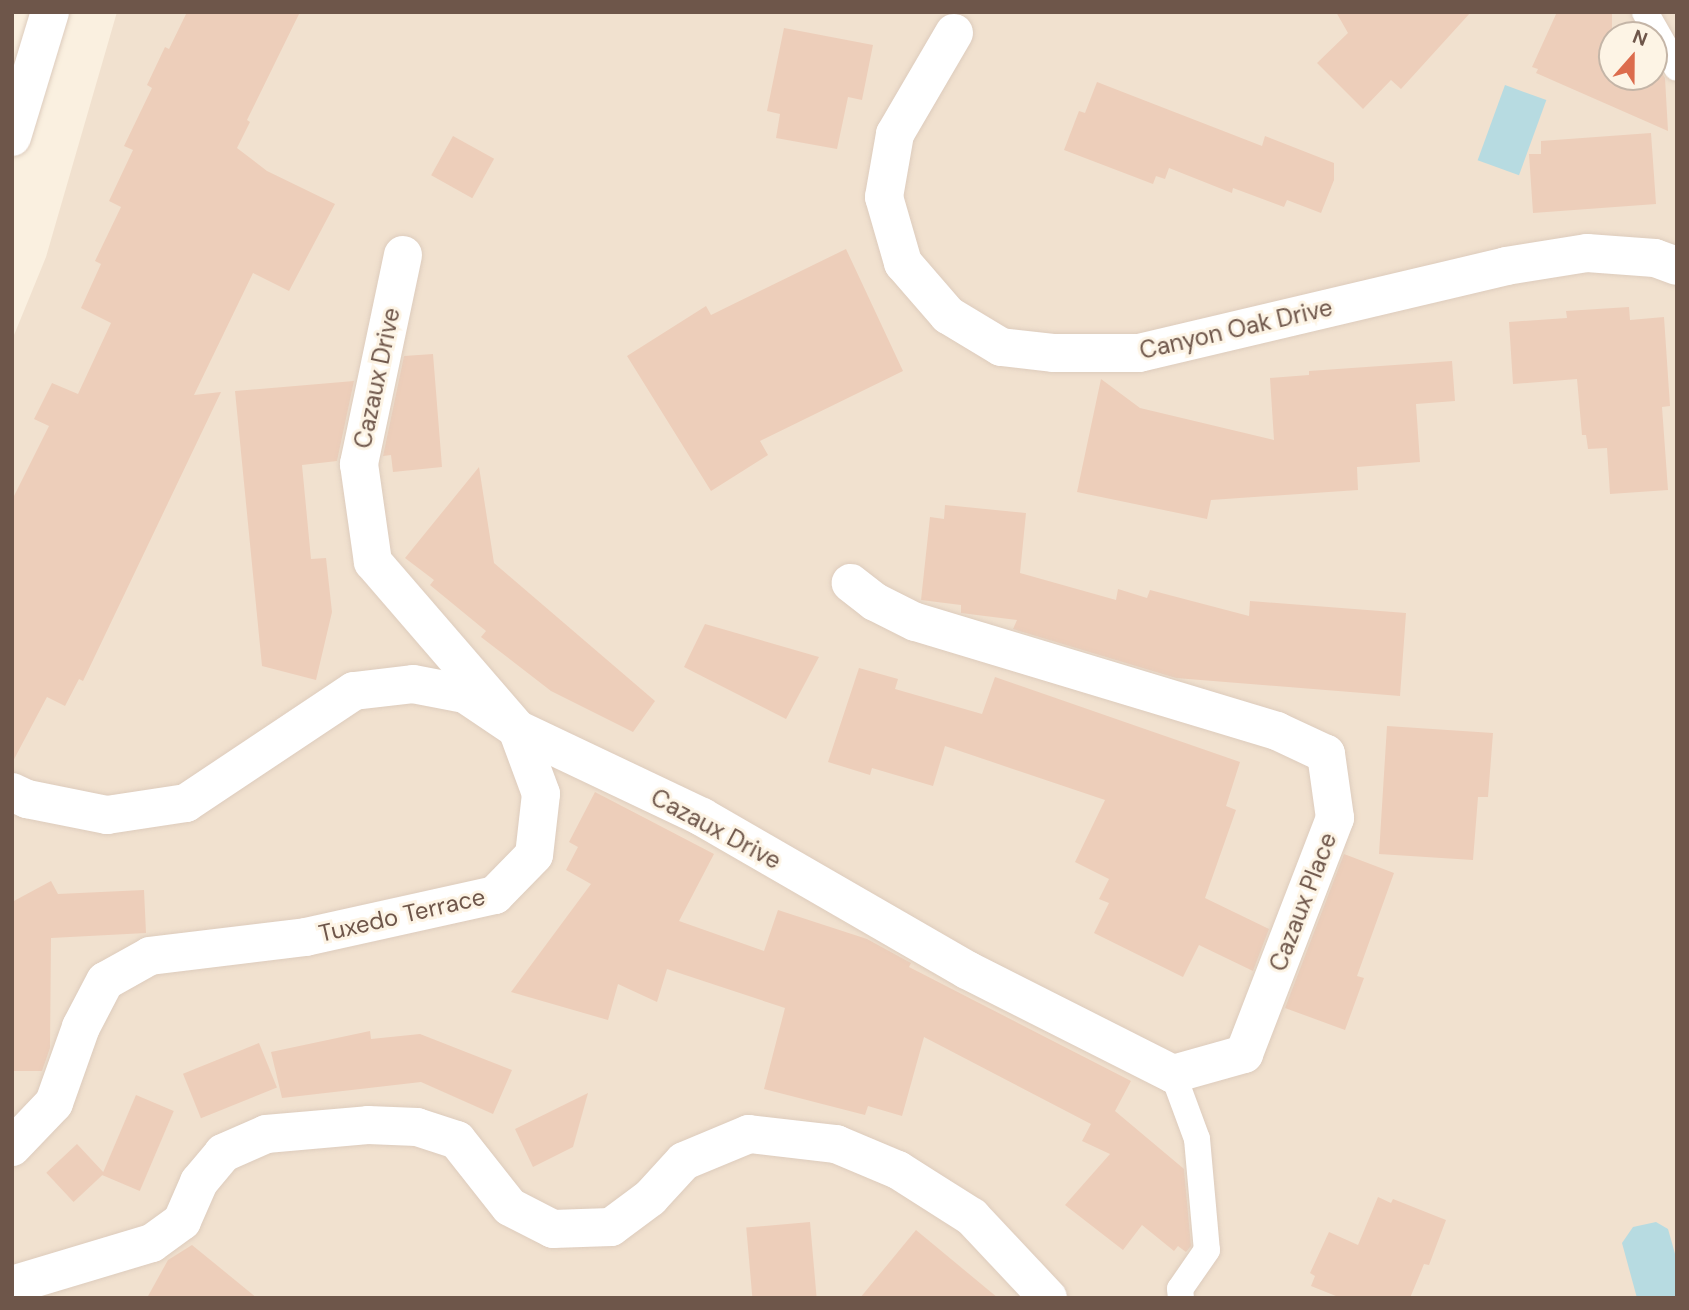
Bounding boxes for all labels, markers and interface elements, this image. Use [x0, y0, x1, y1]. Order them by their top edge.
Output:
north arrow [1598, 21, 1668, 91]
text: N [1629, 24, 1651, 52]
street label: Canyon Oak Drive [1137, 293, 1335, 365]
street label: Cazaux Drive [348, 305, 406, 451]
street label: Cazaux Drive [646, 783, 786, 875]
street label: Cazaux Place [1263, 829, 1343, 975]
street label: Tuxedo Terrace [316, 882, 488, 948]

